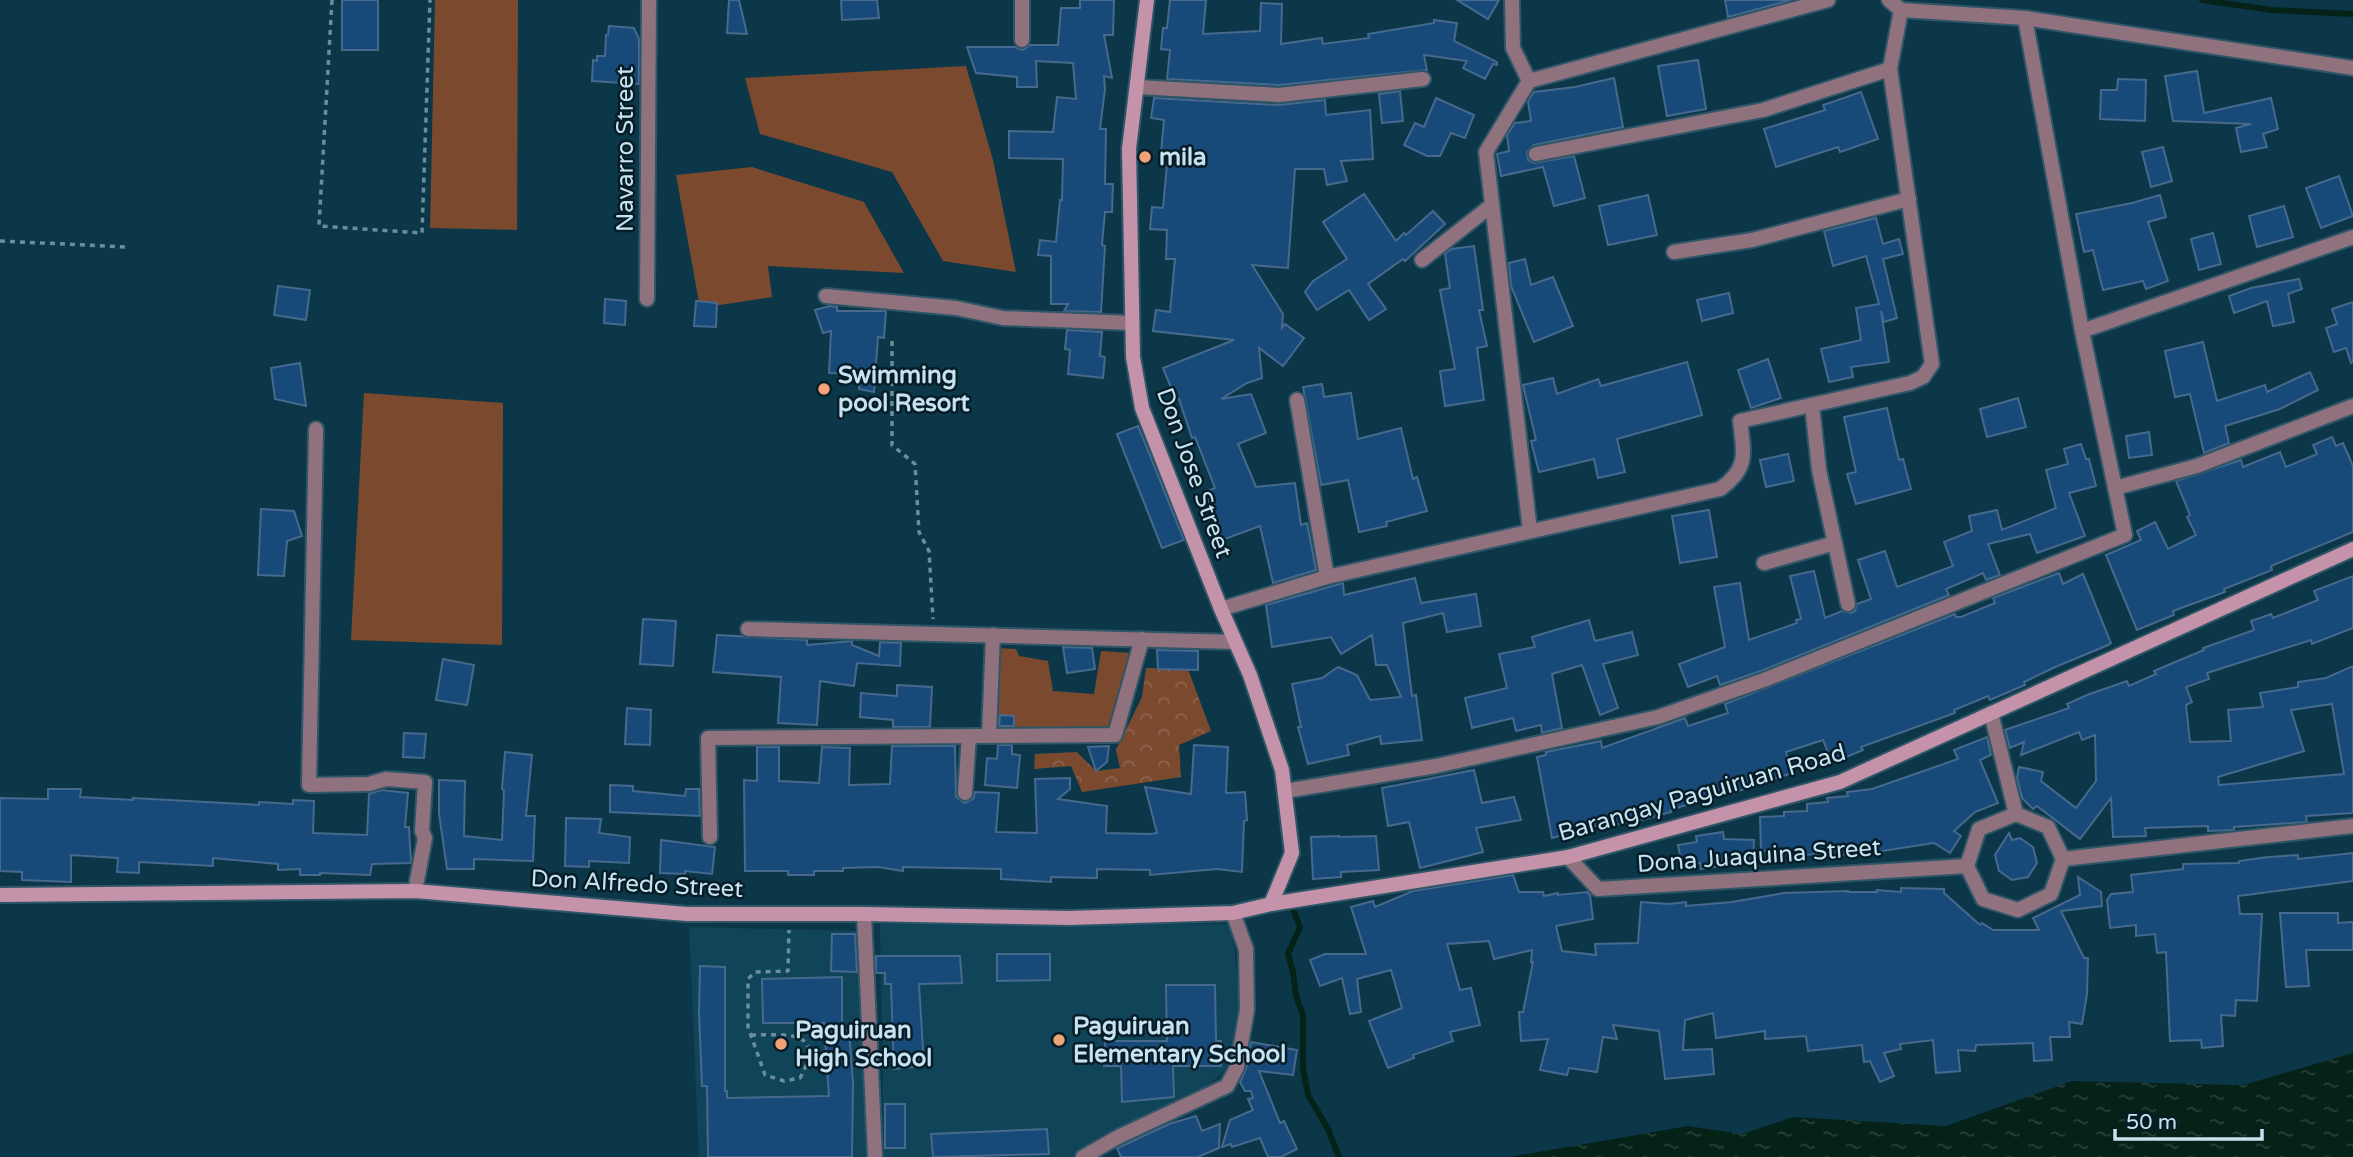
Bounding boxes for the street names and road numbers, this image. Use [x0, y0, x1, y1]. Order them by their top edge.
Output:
street label: Navarro Street [611, 66, 640, 232]
street label: Don Jose Street [1150, 384, 1238, 562]
street label: Barangay Paguiruan Road [1555, 738, 1849, 848]
street label: Dona Juaquina Street [1636, 833, 1882, 879]
street label: Don Alfredo Street [530, 864, 744, 904]

